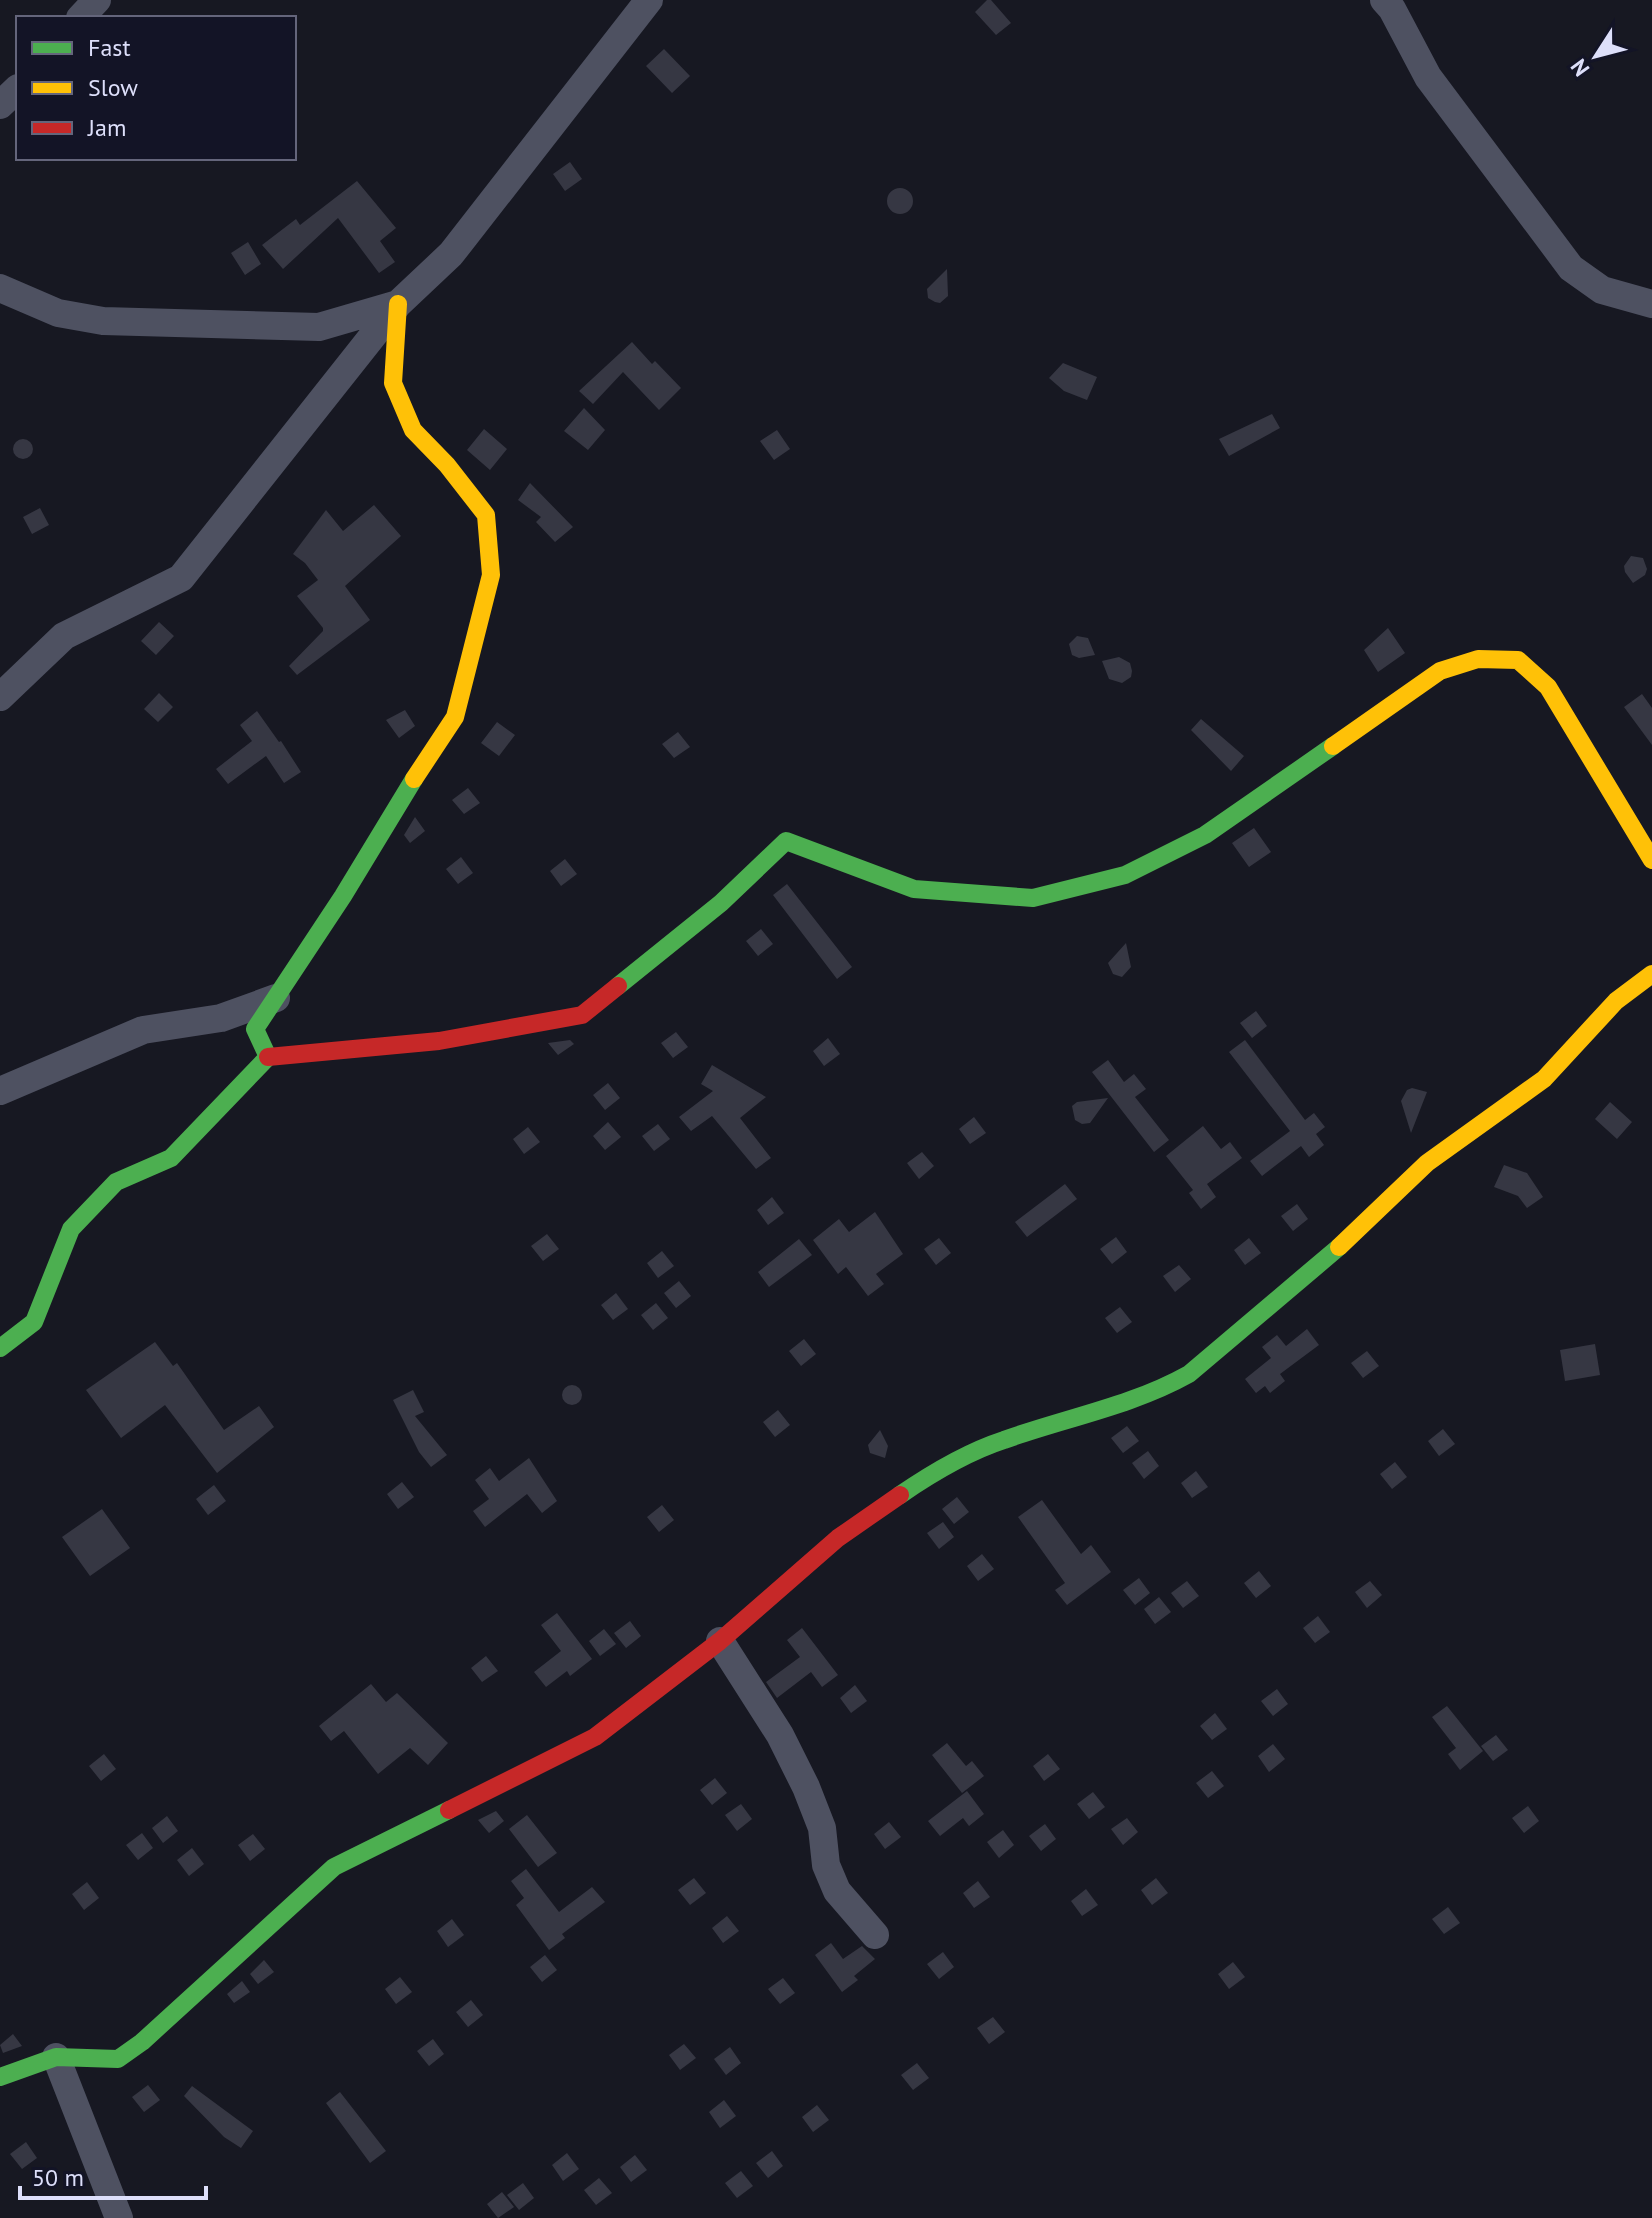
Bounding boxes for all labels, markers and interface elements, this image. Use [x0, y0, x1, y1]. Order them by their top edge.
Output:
legend [16, 16, 296, 160]
north arrow [1556, 16, 1636, 96]
text: Fast [88, 32, 131, 63]
text: N [1564, 54, 1595, 82]
text: Slow [88, 72, 138, 103]
text: Jam [87, 112, 126, 143]
scale bar [20, 2150, 206, 2200]
text: 50 m [32, 2162, 84, 2193]

